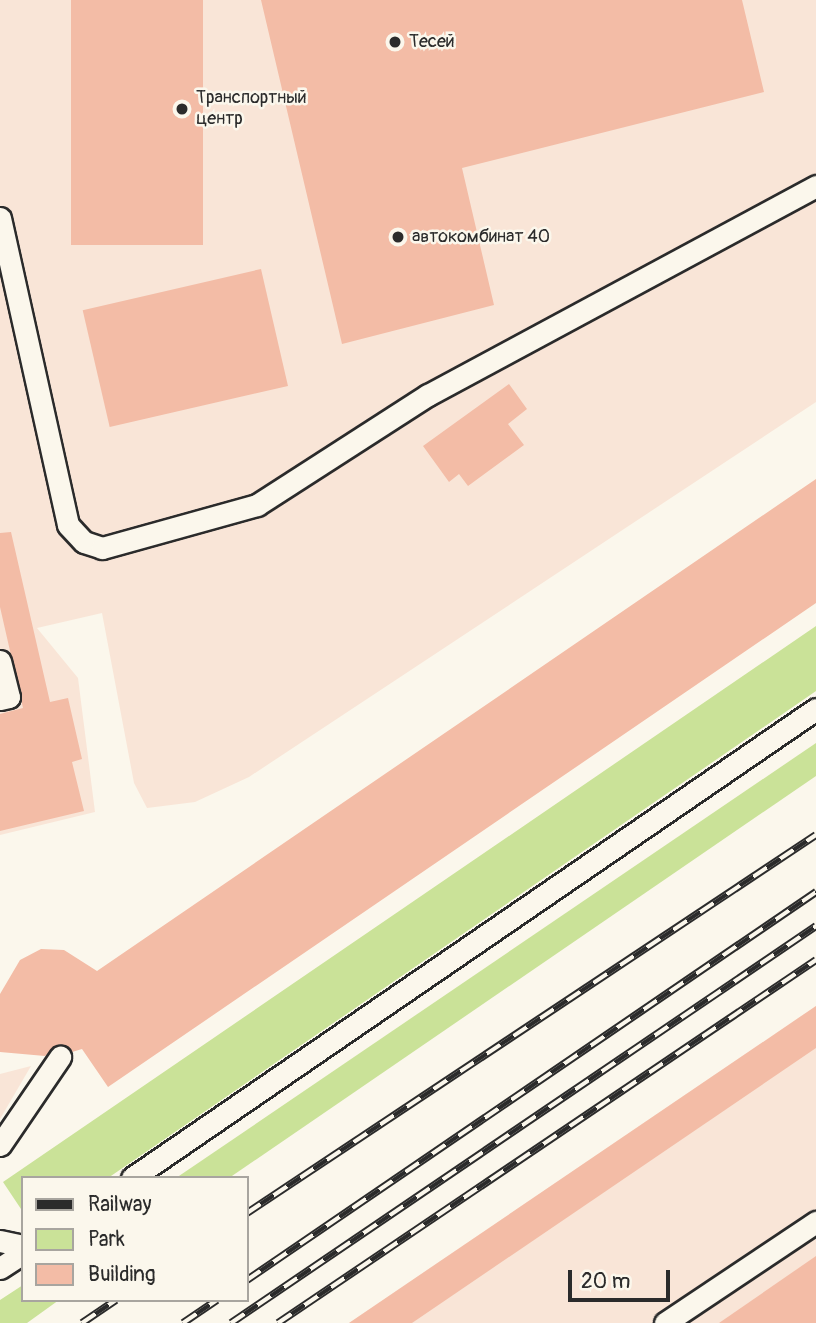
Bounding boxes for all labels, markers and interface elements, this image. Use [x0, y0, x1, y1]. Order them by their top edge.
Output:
place label: Тесей [409, 31, 455, 53]
marker: Тесей [387, 34, 403, 50]
place label: Транспортный центр [196, 88, 307, 130]
marker: Транспортный центр [174, 101, 190, 117]
place label: автокомбинат 40 [412, 226, 550, 248]
marker: автокомбинат 40 [390, 229, 406, 245]
legend [21, 1176, 248, 1302]
text: Railway [88, 1191, 152, 1218]
text: Park [88, 1226, 125, 1253]
scale bar [571, 1256, 672, 1300]
text: Building [88, 1261, 155, 1288]
text: 20 m [581, 1268, 630, 1295]

